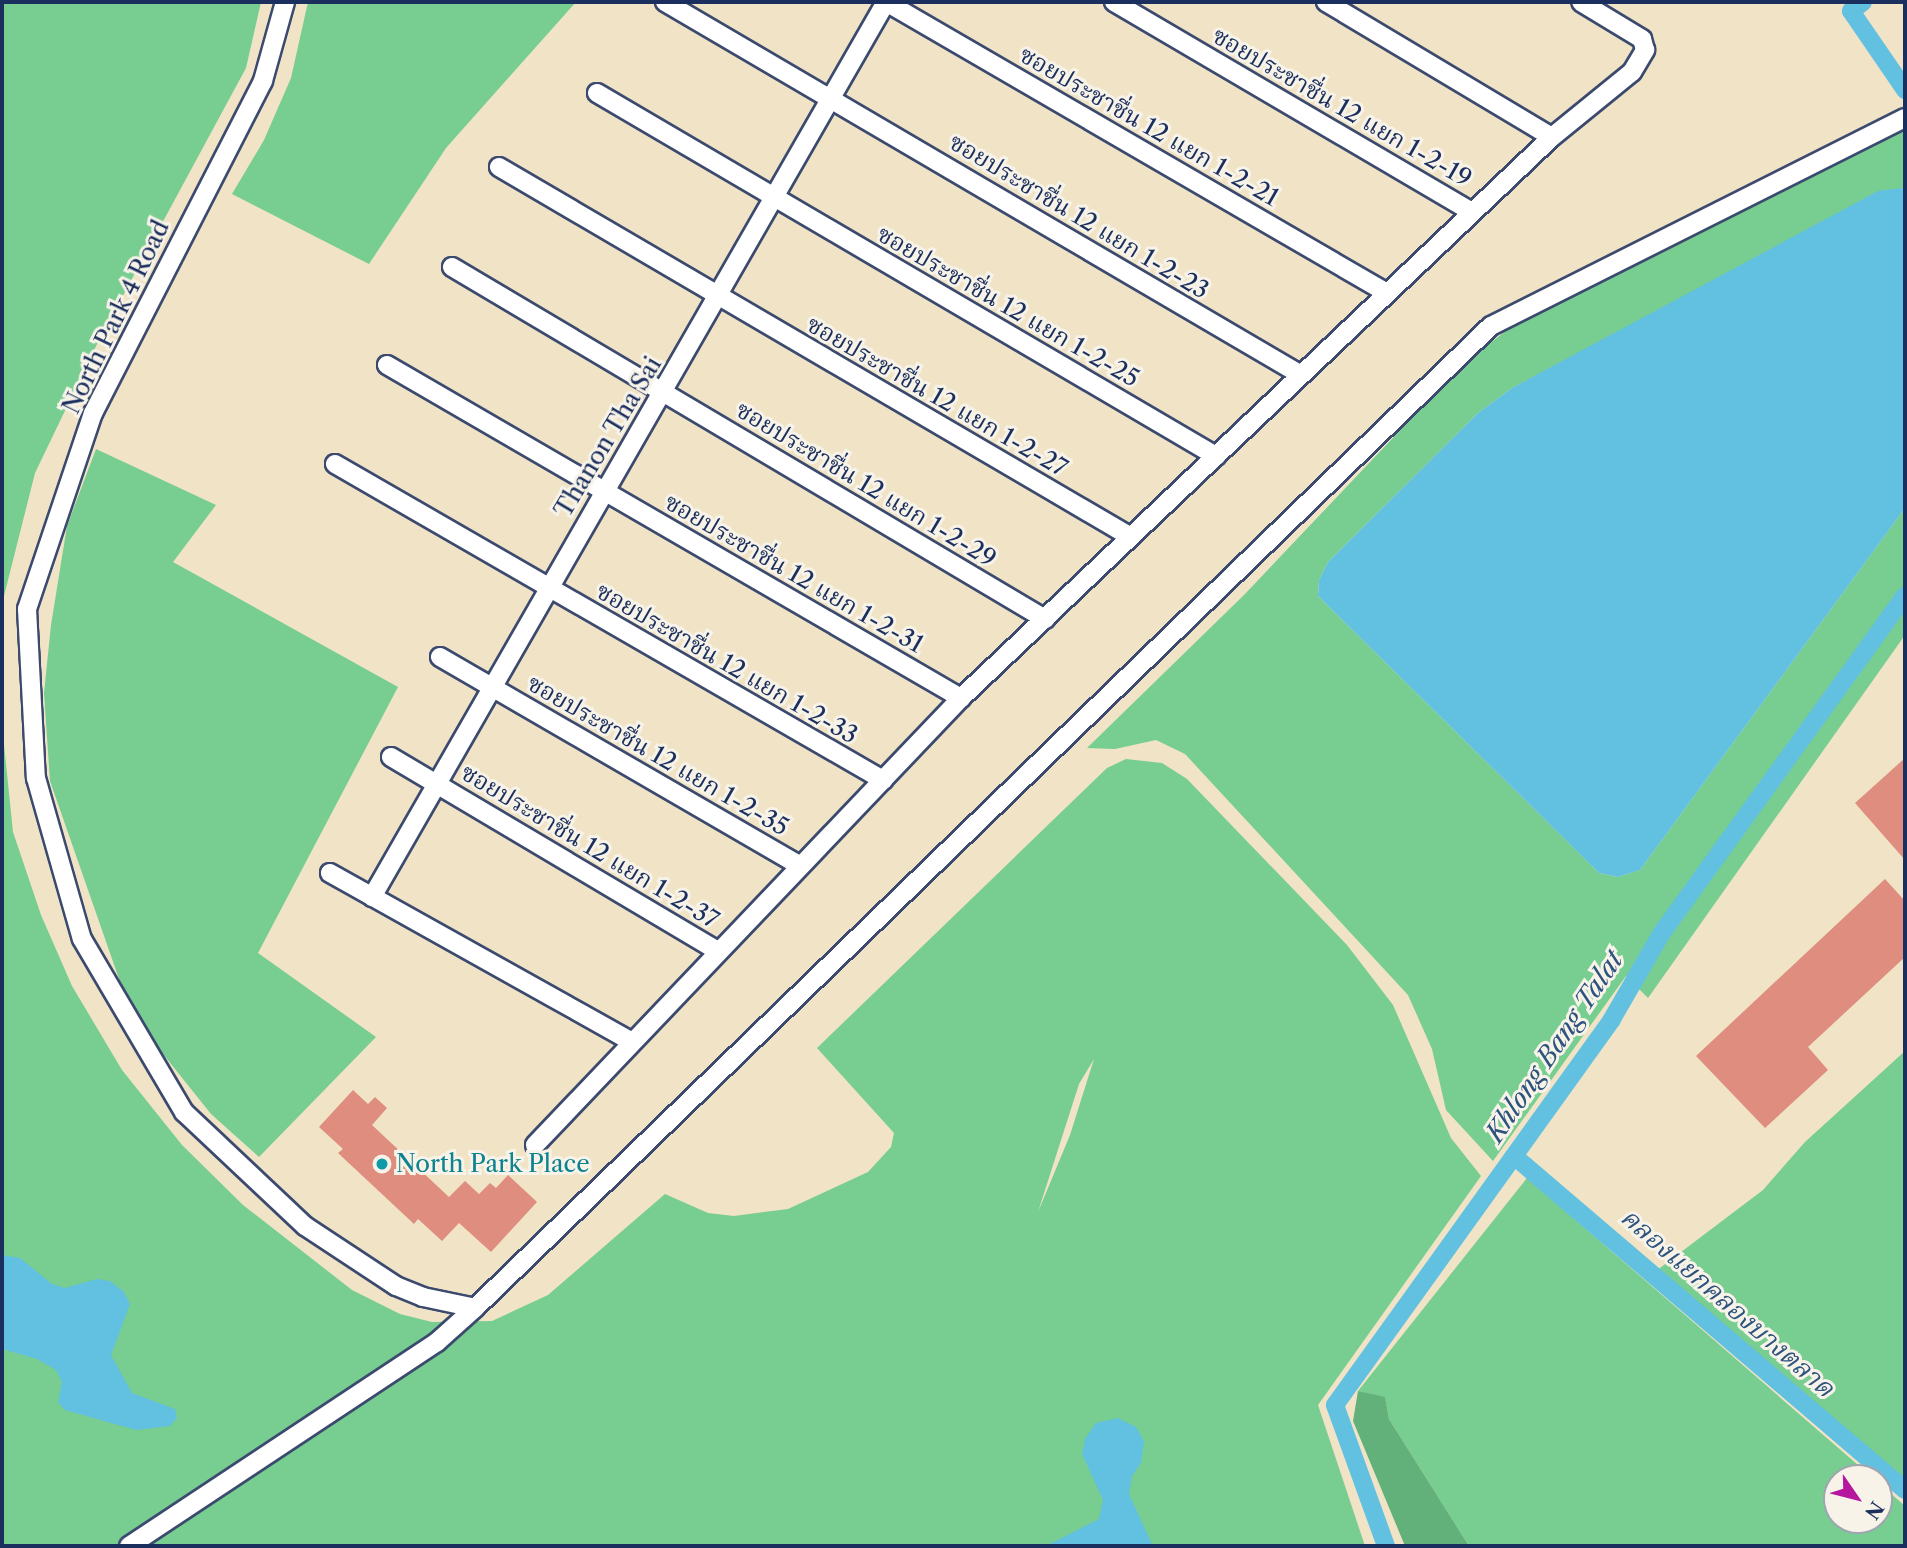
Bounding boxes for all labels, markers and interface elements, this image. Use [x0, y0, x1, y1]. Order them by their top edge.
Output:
street label: ซอยประชาชื่น 12 แยก 1-2-19 [1207, 21, 1477, 193]
street label: ซอยประชาชื่น 12 แยก 1-2-21 [1014, 40, 1284, 212]
street label: ซอยประชาชื่น 12 แยก 1-2-23 [944, 127, 1214, 305]
street label: North Park 4 Road [57, 215, 175, 419]
street label: ซอยประชาชื่น 12 แยก 1-2-25 [872, 219, 1144, 393]
street label: ซอยประชาชื่น 12 แยก 1-2-27 [802, 309, 1072, 483]
street label: Thanon Tha Sai [549, 351, 667, 523]
street label: ซอยประชาชื่น 12 แยก 1-2-29 [731, 395, 1001, 573]
street label: ซอยประชาชื่น 12 แยก 1-2-31 [660, 487, 928, 659]
street label: ซอยประชาชื่น 12 แยก 1-2-33 [591, 576, 863, 750]
street label: ซอยประชาชื่น 12 แยก 1-2-35 [522, 668, 794, 842]
street label: ซอยประชาชื่น 12 แยก 1-2-37 [456, 758, 724, 934]
water label: Khlong Bang Talat [1480, 946, 1630, 1148]
place label: North Park Place [396, 1150, 590, 1178]
marker: North Park Place [374, 1156, 390, 1172]
water label: คลองแยกคลองบางตลาด [1614, 1202, 1840, 1404]
north arrow [1823, 1464, 1893, 1534]
text: N [1860, 1497, 1888, 1524]

